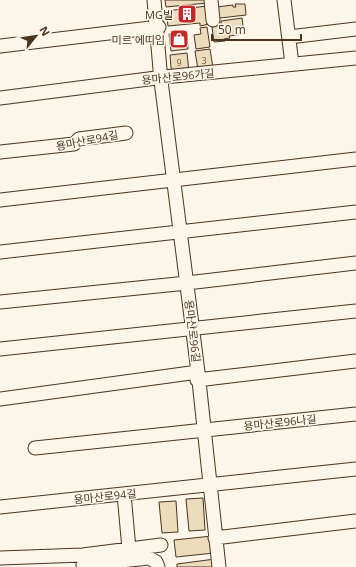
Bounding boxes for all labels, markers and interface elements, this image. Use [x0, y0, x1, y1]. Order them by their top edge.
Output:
building icon: MG빌 [176, 3, 198, 25]
place label: MG빌 [145, 7, 173, 22]
north arrow [16, 16, 56, 56]
scale bar [212, 16, 301, 42]
text: 50 m [218, 21, 246, 38]
text: N [36, 23, 54, 38]
shop icon: 미르 에띠임 [168, 28, 190, 50]
place label: 미르 에띠임 [112, 32, 165, 47]
house number: 3 [201, 54, 207, 67]
house number: 9 [176, 56, 182, 69]
street label: 용마산로96가길 [141, 65, 215, 87]
street label: 용마산로94길 [55, 127, 119, 153]
street label: 용마산로96길 [182, 299, 204, 363]
street label: 용마산로96나길 [243, 411, 317, 433]
street label: 용마산로94길 [73, 485, 137, 507]

